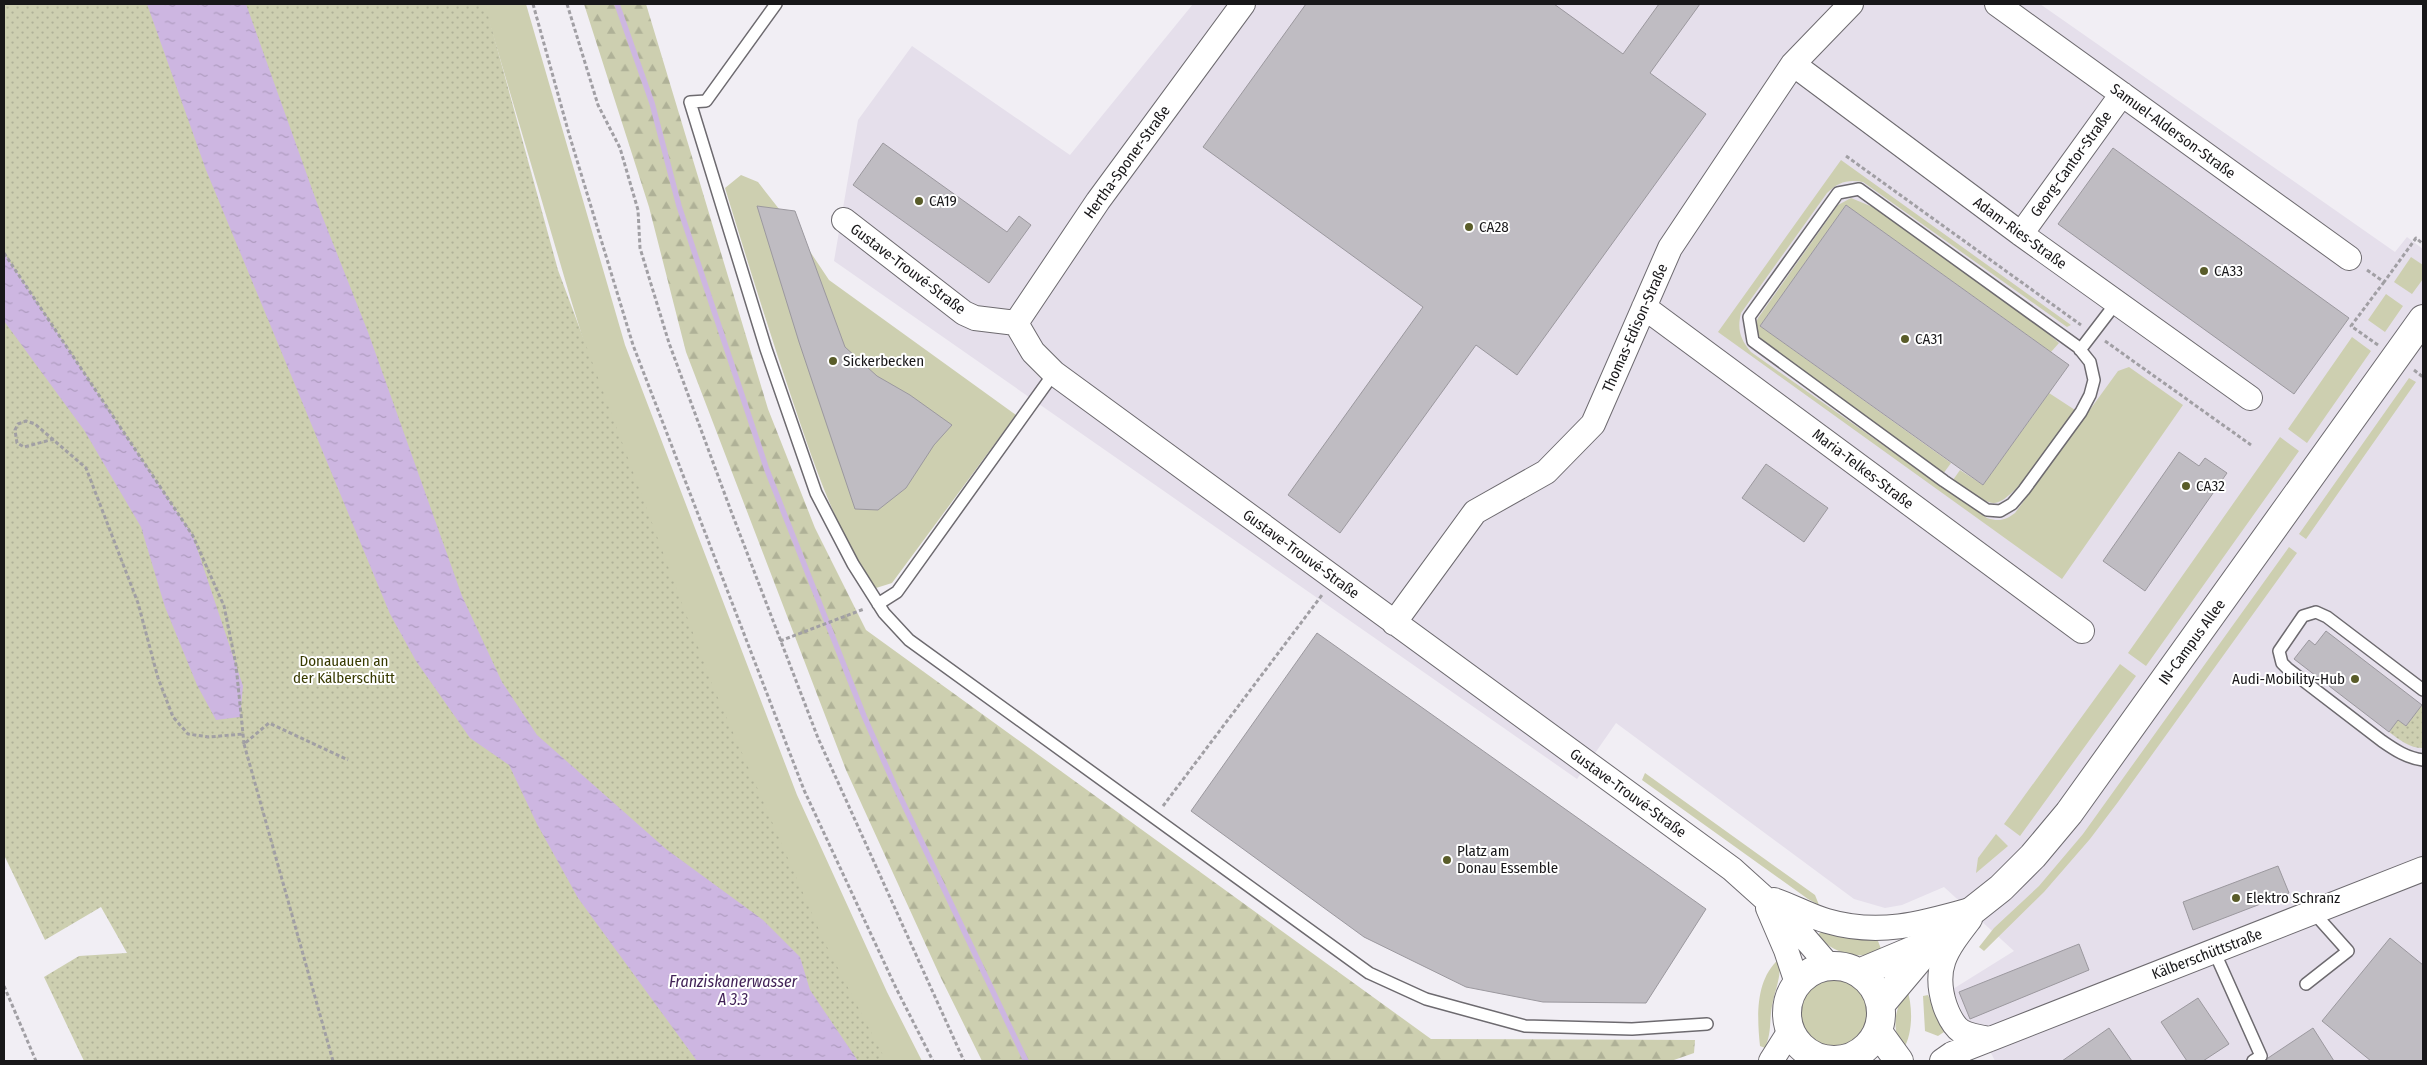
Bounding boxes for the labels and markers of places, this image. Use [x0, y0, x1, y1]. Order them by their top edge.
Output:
place label: CA19 [929, 192, 957, 210]
marker: CA19 [913, 195, 925, 207]
place label: CA28 [1479, 218, 1509, 236]
marker: CA28 [1463, 221, 1475, 233]
place label: CA33 [2214, 262, 2243, 280]
marker: CA33 [2198, 265, 2210, 277]
place label: CA31 [1915, 330, 1943, 348]
marker: CA31 [1899, 333, 1911, 345]
place label: Sickerbecken [843, 352, 924, 370]
marker: Sickerbecken [827, 355, 839, 367]
place label: CA32 [2196, 477, 2225, 495]
marker: CA32 [2180, 480, 2192, 492]
place label: Audi-Mobility-Hub [2232, 670, 2345, 688]
marker: Audi-Mobility-Hub [2349, 673, 2361, 685]
place label: Platz am Donau Essemble [1457, 842, 1558, 877]
marker: Platz am Donau Essemble [1441, 854, 1453, 866]
place label: Elektro Schranz [2246, 889, 2340, 907]
marker: Elektro Schranz [2230, 892, 2242, 904]

